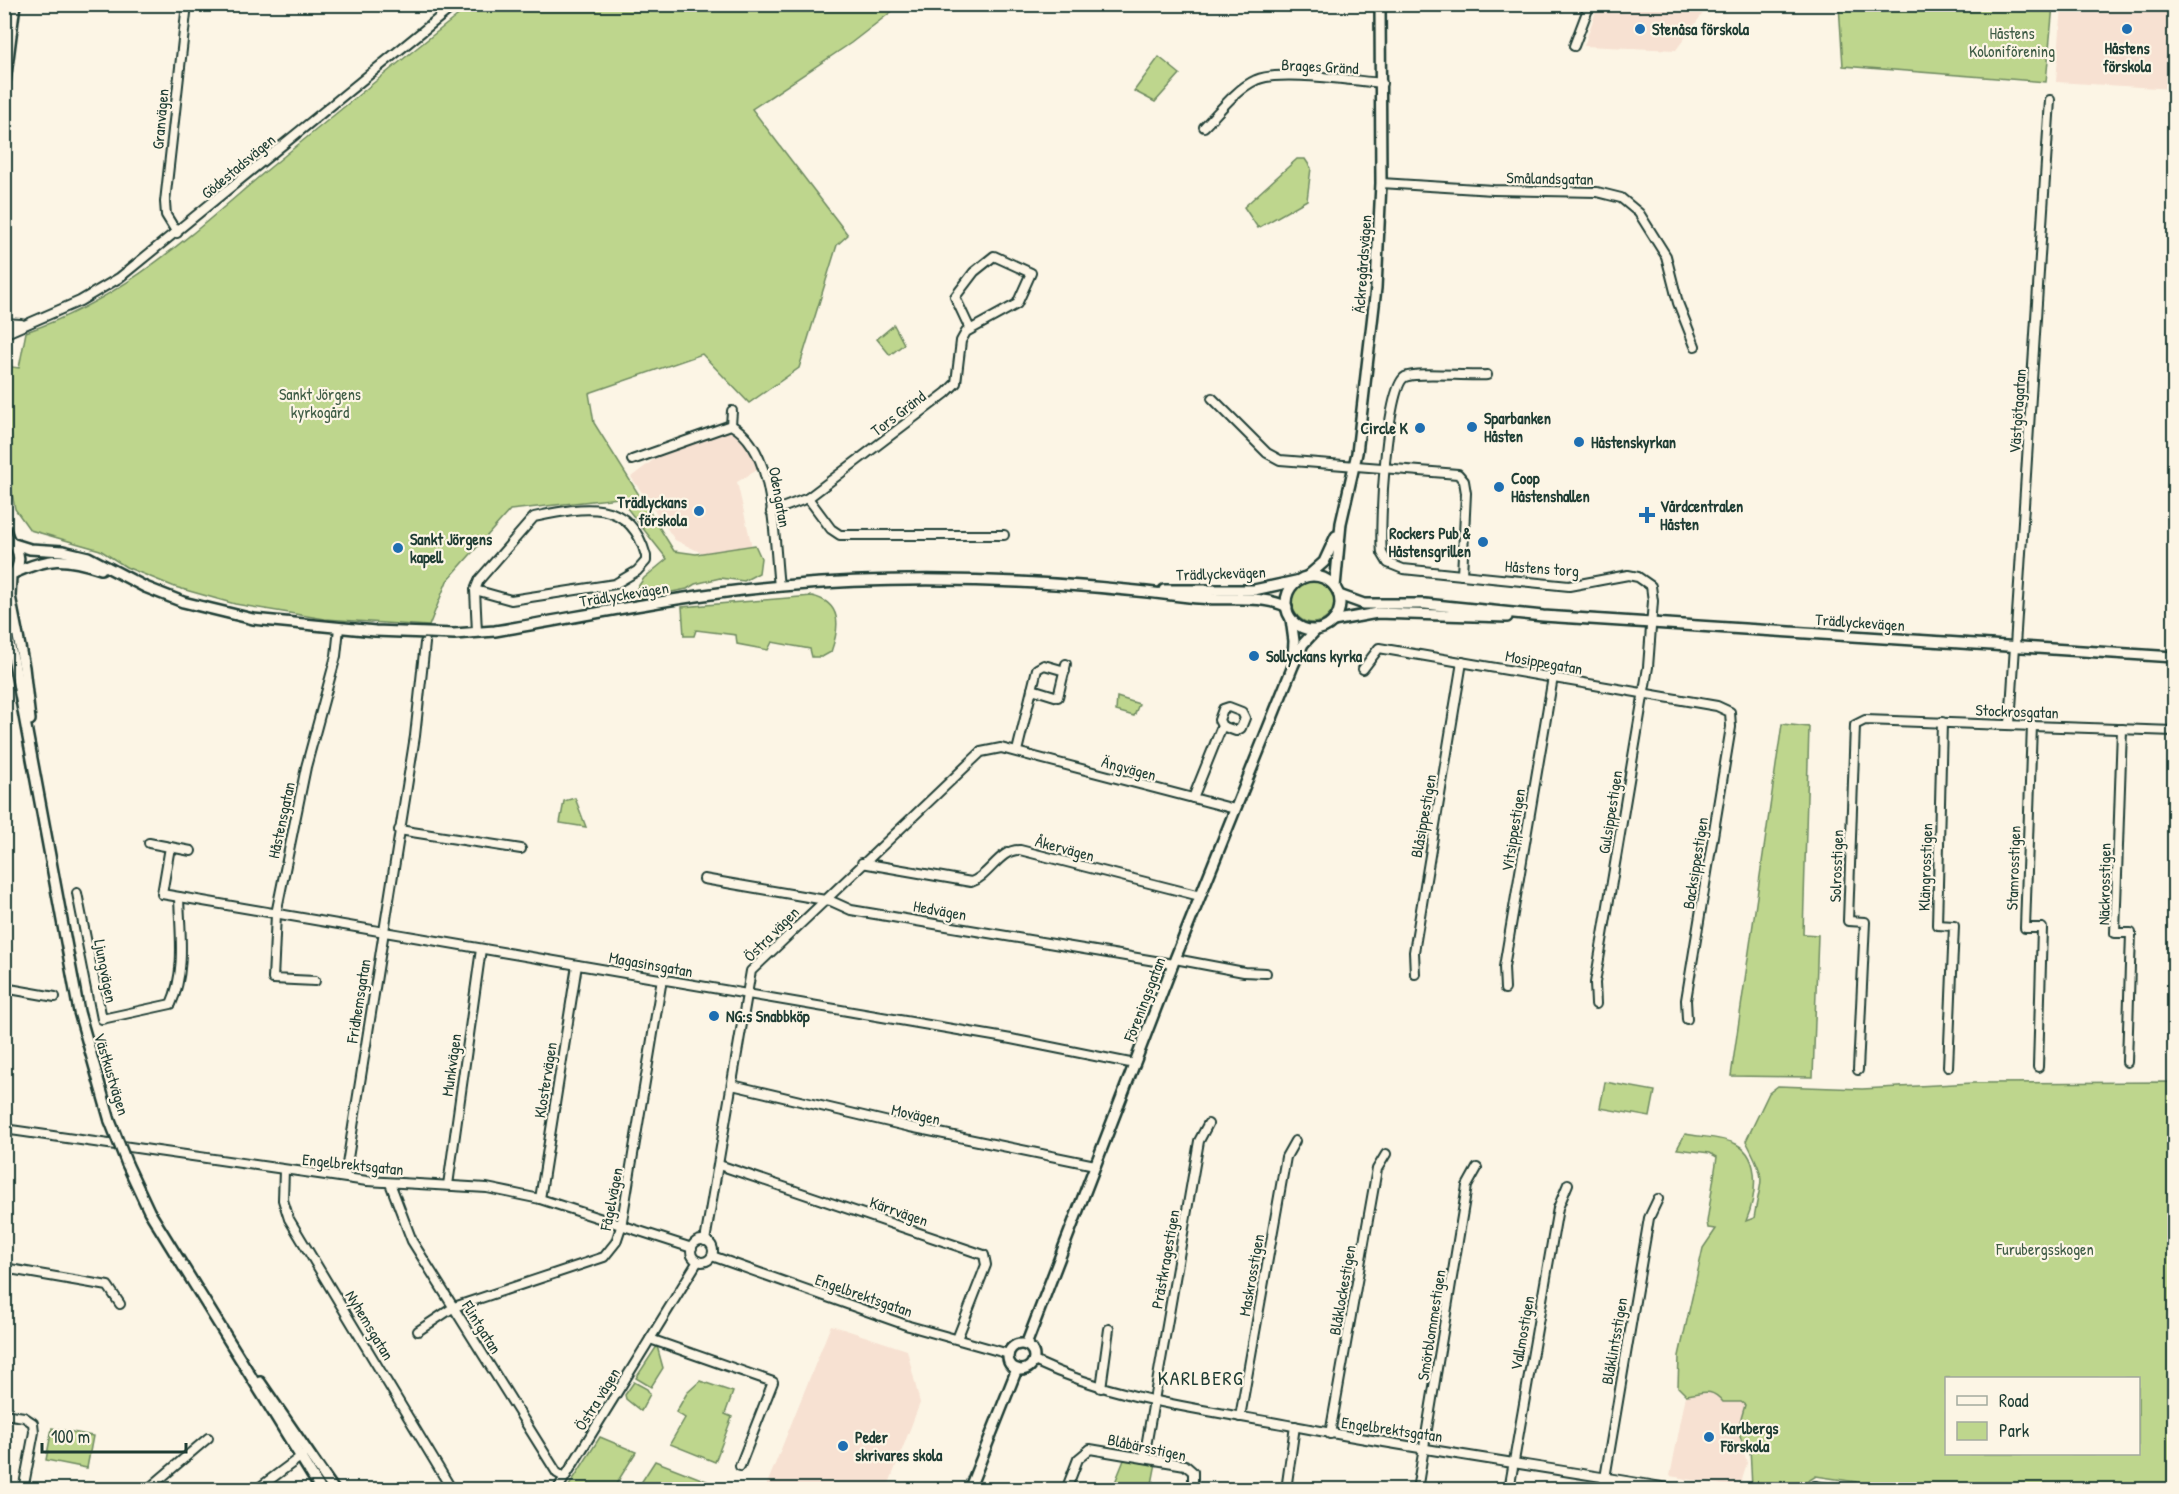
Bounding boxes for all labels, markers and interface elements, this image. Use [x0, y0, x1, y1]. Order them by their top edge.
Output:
place label: Stenåsa förskola [1652, 18, 1750, 40]
marker: Stenåsa förskola [1633, 22, 1647, 36]
park label: Håstens Koloniförening [1969, 22, 2055, 62]
marker: Håstens förskola [2120, 22, 2134, 36]
place label: Håstens förskola [2103, 37, 2152, 77]
street label: Brages Gränd [1281, 53, 1359, 79]
street label: Granvägen [146, 88, 174, 150]
street label: Gödestadsvägen [196, 128, 280, 204]
street label: Smålandsgatan [1506, 166, 1594, 190]
street label: Äckregårdsvägen [1348, 214, 1376, 314]
street label: Västgötagatan [2003, 368, 2031, 454]
park label: Sankt Jörgens kyrkogård [279, 383, 361, 423]
street label: Tors Gränd [866, 385, 930, 441]
place label: Sparbanken Håsten [1484, 407, 1551, 447]
place label: Circle K [1361, 417, 1409, 439]
marker: Sparbanken Håsten [1465, 420, 1479, 434]
marker: Circle K [1413, 421, 1427, 435]
place label: Håstenskyrkan [1591, 431, 1676, 454]
marker: Håstenskyrkan [1572, 435, 1586, 449]
street label: Odengatan [764, 465, 796, 529]
place label: Coop Håstenshallen [1511, 467, 1590, 507]
marker: Coop Håstenshallen [1492, 480, 1506, 494]
place label: Trädlyckans förskola [616, 491, 688, 531]
place label: Vårdcentralen Håsten [1660, 495, 1743, 535]
marker: Trädlyckans förskola [692, 504, 706, 518]
marker: Vårdcentralen Håsten [1638, 506, 1656, 524]
place label: Rockers Pub & Håstensgrillen [1388, 522, 1472, 563]
place label: Sankt Jörgens kapell [410, 528, 493, 569]
marker: Rockers Pub & Håstensgrillen [1476, 535, 1490, 549]
marker: Sankt Jörgens kapell [391, 541, 405, 555]
street label: Håstens torg [1504, 554, 1580, 582]
street label: Trädlyckevägen [1176, 560, 1266, 586]
street label: Trädlyckevägen [578, 576, 670, 612]
street label: Trädlyckevägen [1814, 608, 1906, 636]
street label: Mosippegatan [1504, 644, 1584, 680]
place label: Sollyckans kyrka [1266, 645, 1363, 668]
marker: Sollyckans kyrka [1247, 649, 1261, 663]
street label: Stockrosgatan [1975, 699, 2059, 723]
street label: Ängvägen [1099, 750, 1159, 786]
street label: Gulsippestigen [1593, 769, 1627, 855]
street label: Blåsippestigen [1405, 773, 1441, 859]
street label: Håstensgatan [262, 780, 300, 860]
street label: Vitsippestigen [1496, 787, 1530, 873]
street label: Backsippestigen [1677, 815, 1713, 911]
street label: Klängrosstigen [1912, 823, 1938, 911]
street label: Stamrosstigen [2001, 825, 2025, 911]
street label: Solrosstigen [1824, 829, 1848, 903]
street label: Åkervägen [1033, 830, 1097, 866]
street label: Näckrosstigen [2092, 843, 2116, 925]
street label: Hedvägen [912, 895, 968, 925]
street label: Östra vägen [738, 901, 804, 967]
street label: Ljungvägen [89, 938, 123, 1004]
street label: Magasinsgatan [607, 946, 695, 982]
street label: Föreningsgatan [1117, 954, 1170, 1045]
street label: Fridhemsgatan [340, 958, 375, 1045]
place label: NG:s Snabbköp [726, 1005, 810, 1028]
marker: NG:s Snabbköp [707, 1009, 721, 1023]
street label: Västkustvägen [89, 1030, 135, 1118]
street label: Munkvägen [436, 1032, 466, 1098]
street label: Klostervägen [528, 1040, 562, 1120]
street label: Movägen [890, 1098, 942, 1130]
street label: Engelbrektsgatan [301, 1148, 405, 1180]
street label: Fågelvägen [594, 1166, 628, 1233]
street label: Kärrvägen [867, 1191, 931, 1231]
street label: Prästkragestigen [1145, 1208, 1185, 1310]
street label: Maskrosstigen [1233, 1232, 1269, 1318]
park label: Furubergsskogen [1995, 1238, 2094, 1260]
street label: Blåklockestigen [1323, 1243, 1361, 1337]
street label: Engelbrektsgatan [812, 1268, 916, 1322]
street label: Smörblommestigen [1411, 1268, 1451, 1382]
street label: Nyhemsgatan [341, 1286, 399, 1364]
street label: Vallmostigen [1505, 1294, 1539, 1372]
street label: Flintgatan [457, 1295, 507, 1358]
street label: Blåklintsstigen [1596, 1296, 1632, 1386]
street label: Östra vägen [569, 1363, 625, 1435]
district label: KARLBERG [1158, 1364, 1244, 1391]
legend [1945, 1377, 2140, 1455]
text: Road [1999, 1388, 2029, 1413]
street label: Engelbrektsgatan [1340, 1411, 1444, 1447]
scale bar [42, 1416, 186, 1454]
place label: Karlbergs Förskola [1720, 1417, 1779, 1457]
text: Park [1999, 1418, 2030, 1443]
text: 100 m [51, 1424, 90, 1449]
place label: Peder skrivares skola [855, 1426, 943, 1466]
street label: Blåbärsstigen [1106, 1428, 1188, 1466]
marker: Karlbergs Förskola [1702, 1430, 1716, 1444]
marker: Peder skrivares skola [836, 1439, 850, 1453]

